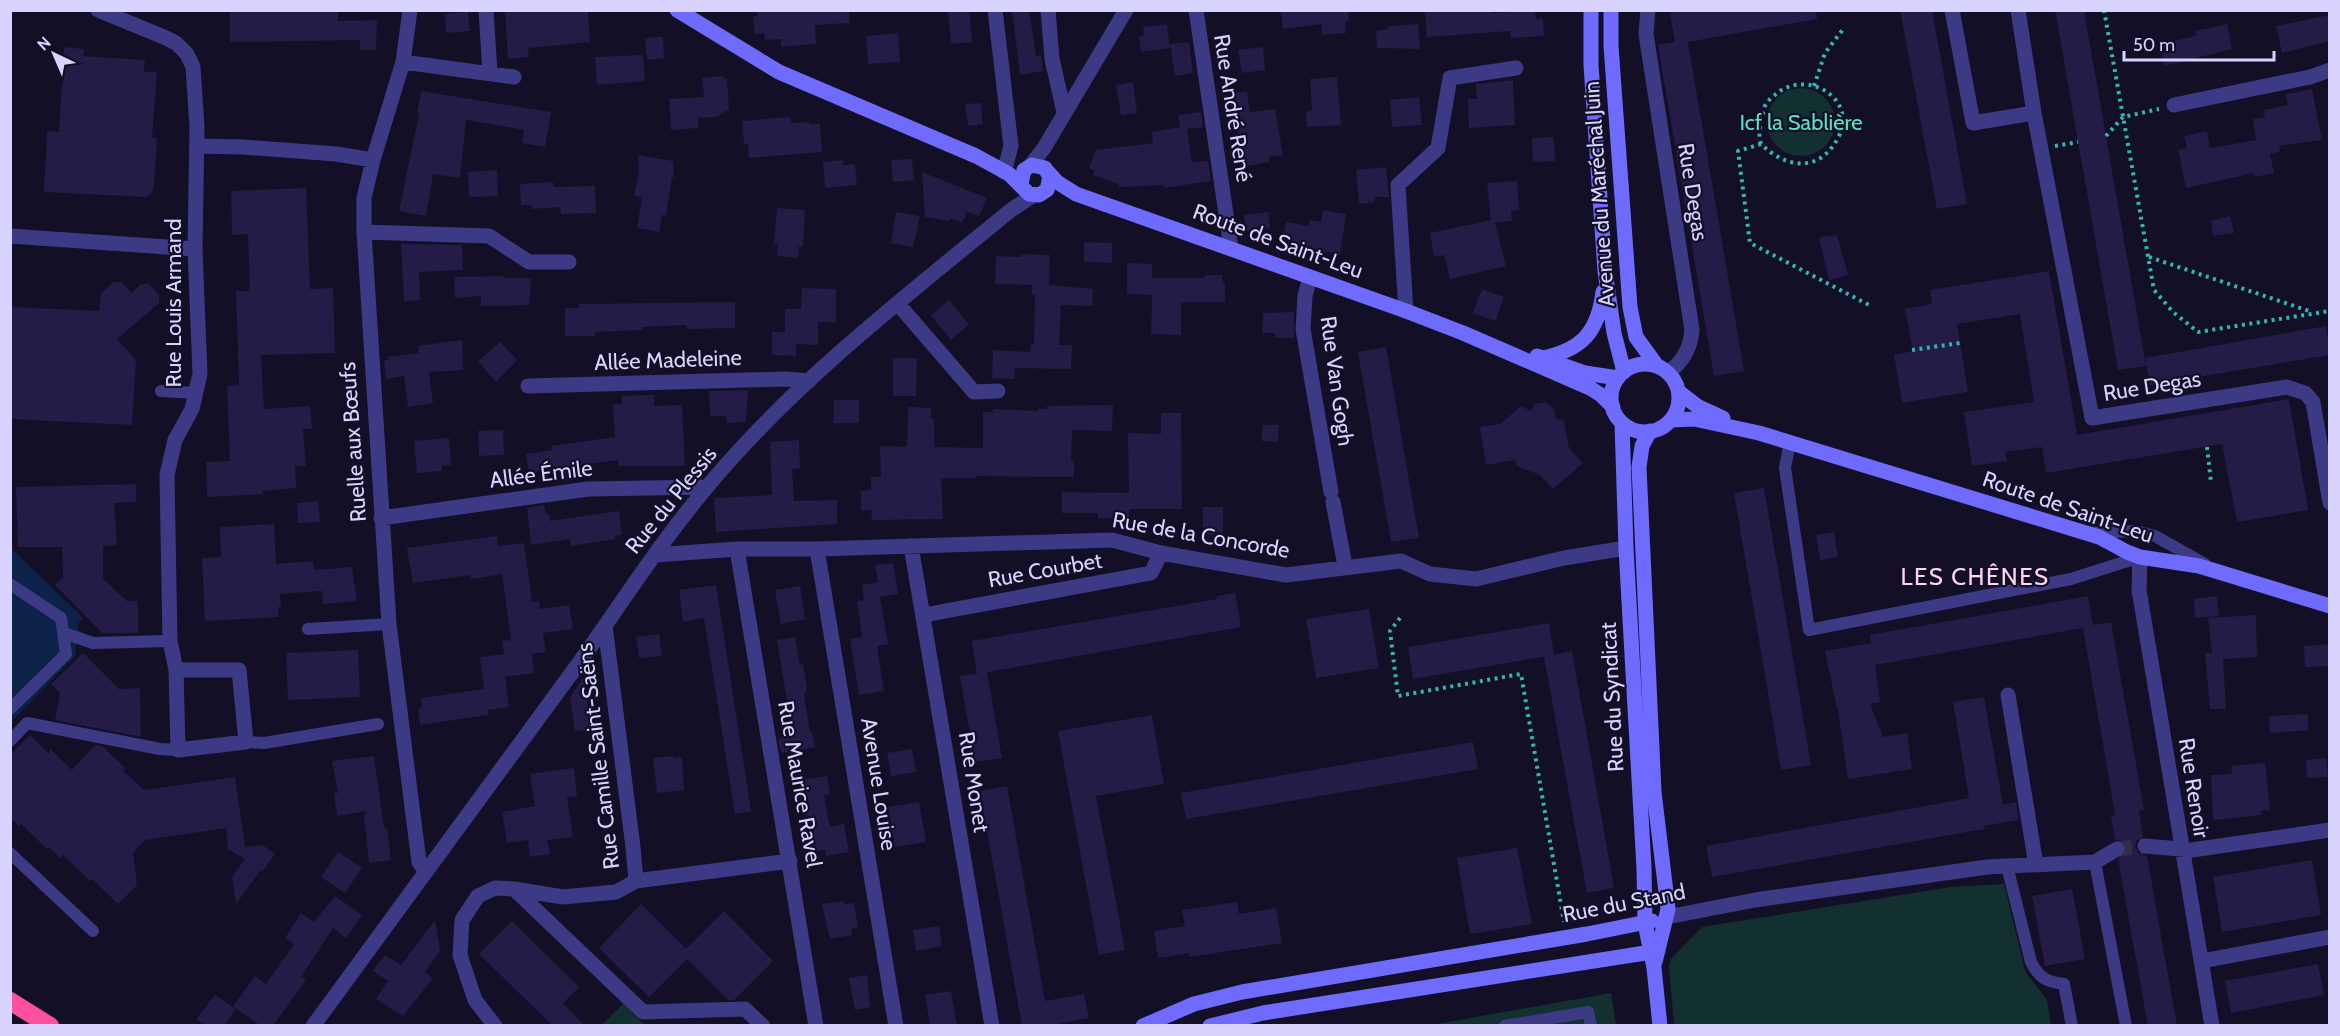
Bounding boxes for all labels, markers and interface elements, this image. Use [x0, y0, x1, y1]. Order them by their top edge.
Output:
north arrow [24, 24, 84, 84]
scale bar [2124, 24, 2274, 62]
street label: Rue André René [1208, 32, 1258, 184]
text: N [33, 33, 55, 54]
text: 50 m [2133, 34, 2175, 56]
street label: Avenue du Maréchal Juin [1578, 80, 1620, 308]
park label: Icf la Sablière [1740, 109, 1862, 136]
street label: Rue Degas [1672, 141, 1714, 243]
street label: Route de Saint-Leu [1189, 198, 1367, 284]
street label: Rue Louis Armand [160, 219, 187, 387]
street label: Rue Van Gogh [1315, 314, 1359, 448]
street label: Allée Madeleine [594, 344, 742, 376]
street label: Ruelle aux Bœufs [334, 361, 372, 523]
street label: Rue Degas [2101, 365, 2203, 407]
street label: Rue du Plessis [620, 441, 722, 559]
street label: Allée Émile [488, 454, 594, 494]
street label: Route de Saint-Leu [1979, 465, 2157, 549]
street label: Rue de la Concorde [1110, 506, 1292, 564]
street label: Rue Courbet [986, 547, 1105, 593]
district label: LES CHÊNES [1901, 562, 2049, 591]
street label: Rue du Syndicat [1595, 621, 1629, 773]
street label: Rue Camille Saint-Saëns [571, 641, 625, 871]
street label: Rue Maurice Ravel [772, 699, 828, 870]
street label: Avenue Louise [855, 716, 903, 852]
street label: Rue Monet [953, 730, 995, 835]
street label: Rue Renoir [2173, 736, 2215, 840]
street label: Rue du Stand [1560, 878, 1688, 928]

